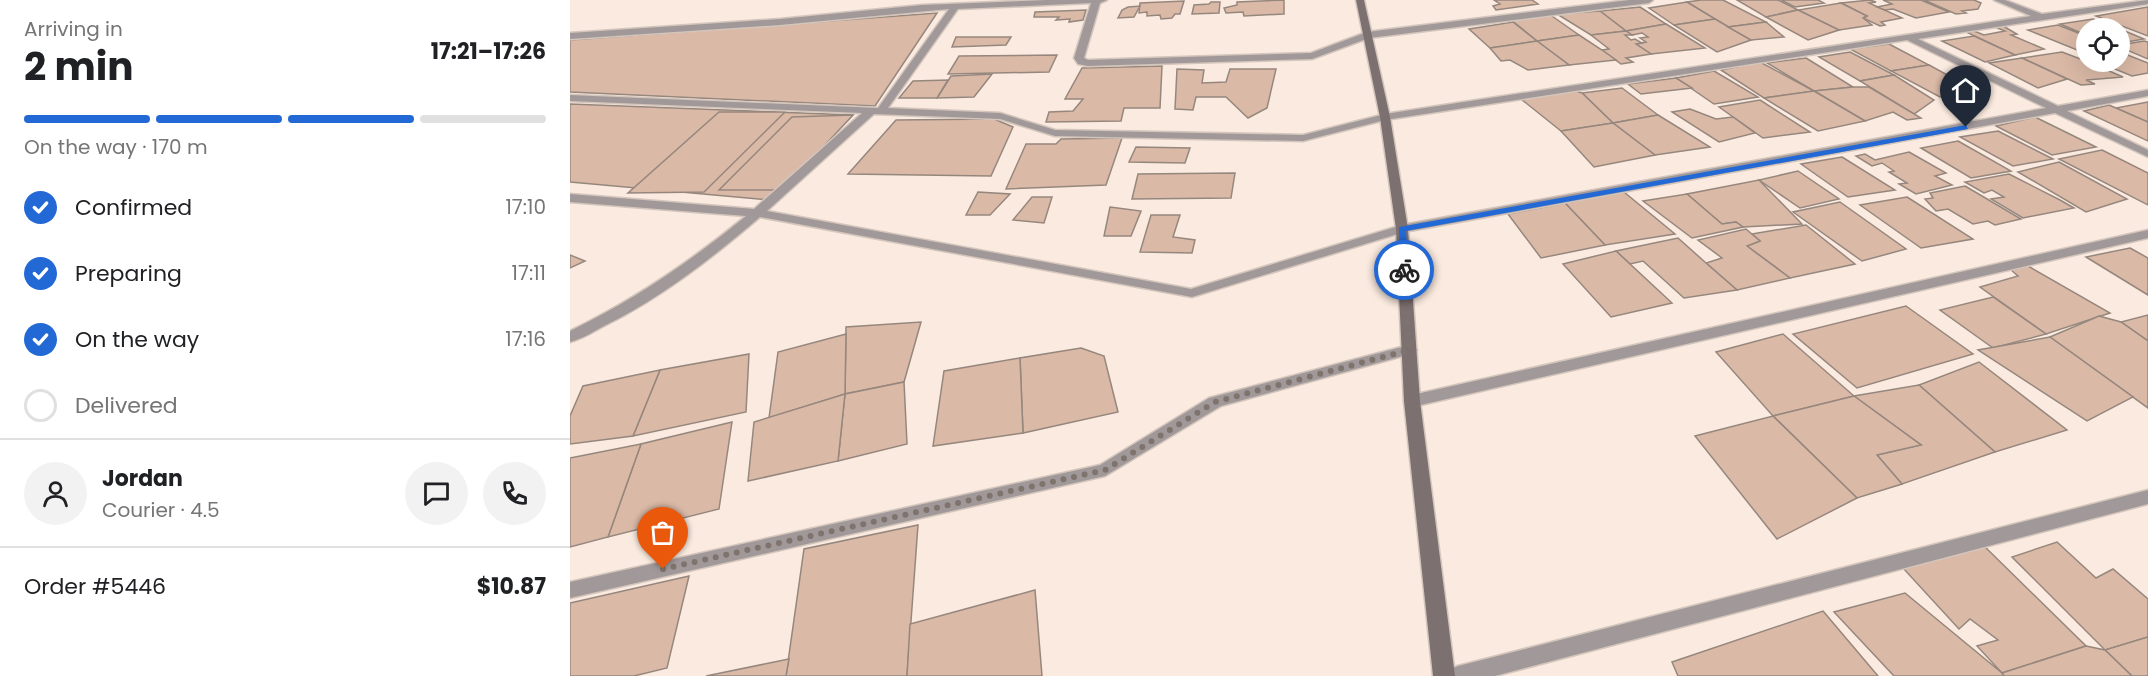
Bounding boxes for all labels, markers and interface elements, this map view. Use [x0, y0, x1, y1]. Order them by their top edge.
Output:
text: Arriving in [24, 15, 123, 43]
map controls [2076, 18, 2130, 72]
button: locate [2076, 18, 2130, 72]
text: 17:21–17:26 [431, 36, 546, 67]
text: 2 min [24, 39, 134, 94]
pin [1940, 65, 1991, 127]
icon: home [1949, 74, 1982, 107]
text: On the way · 170 m [24, 133, 208, 161]
icon: check [24, 191, 57, 224]
text: Confirmed [75, 192, 192, 223]
text: 17:10 [505, 193, 546, 221]
courier [1374, 240, 1434, 300]
icon: bike [1388, 254, 1421, 287]
icon: check [24, 257, 57, 290]
text: Preparing [75, 258, 182, 289]
text: 17:11 [512, 259, 546, 287]
icon: check [24, 323, 57, 356]
text: On the way [75, 324, 199, 355]
text: 17:16 [505, 325, 546, 353]
text: Delivered [75, 390, 178, 421]
button: person [24, 462, 87, 525]
button: chat [405, 462, 468, 525]
button: phone [483, 462, 546, 525]
text: Jordan [102, 463, 183, 494]
text: Courier · 4.5 [102, 496, 220, 524]
pin [637, 507, 688, 569]
icon: bag [646, 516, 679, 549]
text: Order #5446 [24, 571, 166, 602]
text: $10.87 [477, 571, 546, 602]

